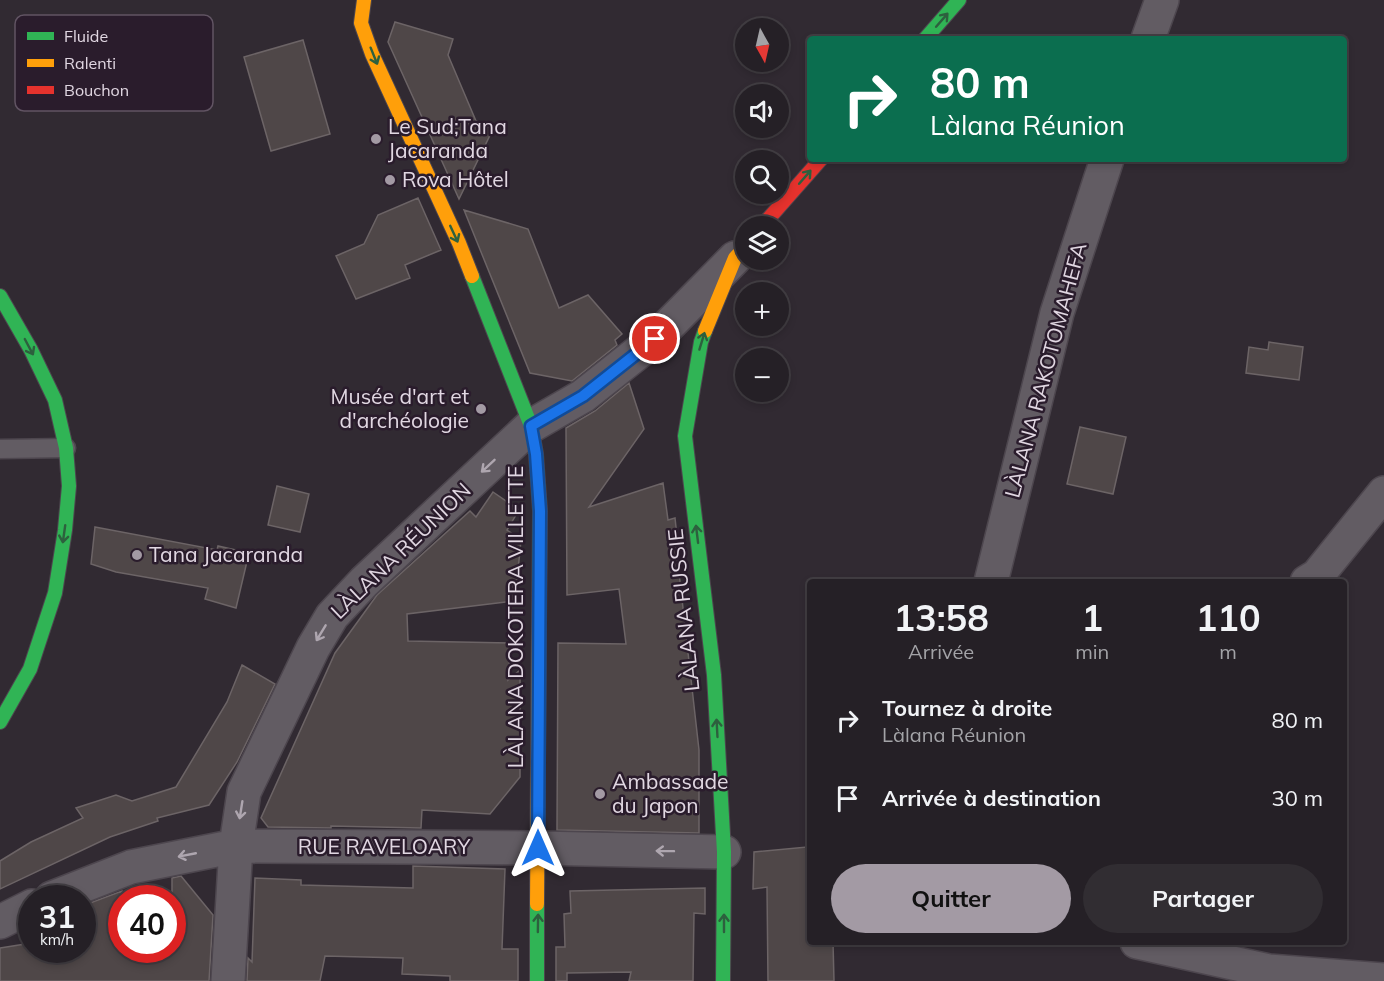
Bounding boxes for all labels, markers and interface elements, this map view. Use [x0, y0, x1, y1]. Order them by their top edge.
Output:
one-way arrow [935, 12, 949, 27]
legend [15, 15, 213, 111]
north arrow [735, 18, 789, 72]
map controls [735, 18, 789, 402]
text: Fluide [64, 26, 108, 46]
one-way arrow [369, 46, 380, 65]
text: Ralenti [64, 53, 116, 73]
text: 80 m [930, 56, 1030, 109]
icon: right [831, 60, 909, 138]
text: Bouchon [64, 80, 129, 100]
button: sound [735, 84, 789, 138]
text: Làlana Réunion [930, 108, 1125, 142]
place label: Le Sud;Tana Jacaranda [388, 113, 507, 163]
marker: Le Sud;Tana Jacaranda [369, 132, 383, 146]
button: search [735, 150, 789, 204]
place label: Rova Hôtel [402, 166, 509, 192]
one-way arrow [798, 170, 812, 185]
marker: Rova Hôtel [383, 173, 397, 187]
button: layers [735, 216, 789, 270]
one-way arrow [449, 224, 461, 242]
street label: LÀLANA RAKOTOMAHEFA [998, 239, 1092, 500]
button: + [735, 282, 789, 336]
pin [629, 313, 680, 364]
icon: arrive [638, 322, 671, 355]
one-way arrow [697, 332, 708, 351]
one-way arrow [23, 338, 35, 355]
button: − [735, 348, 789, 402]
place label: Musée d'art et d'archéologie [331, 383, 469, 433]
marker: Musée d'art et d'archéologie [474, 402, 488, 416]
one-way arrow [481, 459, 496, 473]
street label: LÀLANA DOKOTERA VILLETTE [502, 466, 528, 768]
street label: LÀLANA RÉUNION [325, 477, 476, 624]
one-way arrow [59, 524, 70, 544]
one-way arrow [691, 524, 702, 544]
street label: LÀLANA RUSSIE [662, 528, 704, 693]
place label: Tana Jacaranda [149, 541, 303, 567]
marker: Tana Jacaranda [130, 548, 144, 562]
text: 13:58 [893, 595, 989, 640]
text: 1 [1081, 595, 1103, 640]
text: 110 [1196, 595, 1261, 640]
one-way arrow [315, 624, 327, 641]
text: Arrivée [908, 639, 974, 664]
text: min [1075, 639, 1109, 664]
text: m [1219, 639, 1237, 664]
text: Tournez à droite [882, 694, 1052, 722]
icon: right [831, 704, 864, 737]
text: 80 m [1272, 706, 1323, 734]
one-way arrow [712, 718, 723, 738]
text: Làlana Réunion [882, 722, 1026, 747]
place label: Ambassade du Japon [612, 768, 729, 818]
icon: arrive [831, 782, 864, 815]
text: Arrivée à destination [882, 784, 1101, 812]
text: 30 m [1272, 784, 1323, 812]
marker: Ambassade du Japon [593, 787, 607, 801]
one-way arrow [236, 800, 247, 820]
position arrow [506, 816, 570, 880]
street label: RUE RAVELOARY [298, 833, 470, 859]
one-way arrow [656, 845, 676, 856]
one-way arrow [178, 850, 197, 861]
button: Quitter [831, 864, 1071, 933]
button: Partager [1083, 864, 1323, 933]
speed limit sign: 40 [108, 885, 186, 963]
text: 31 [39, 898, 75, 936]
one-way arrow [532, 913, 543, 933]
one-way arrow [718, 913, 729, 933]
text: km/h [40, 930, 74, 949]

